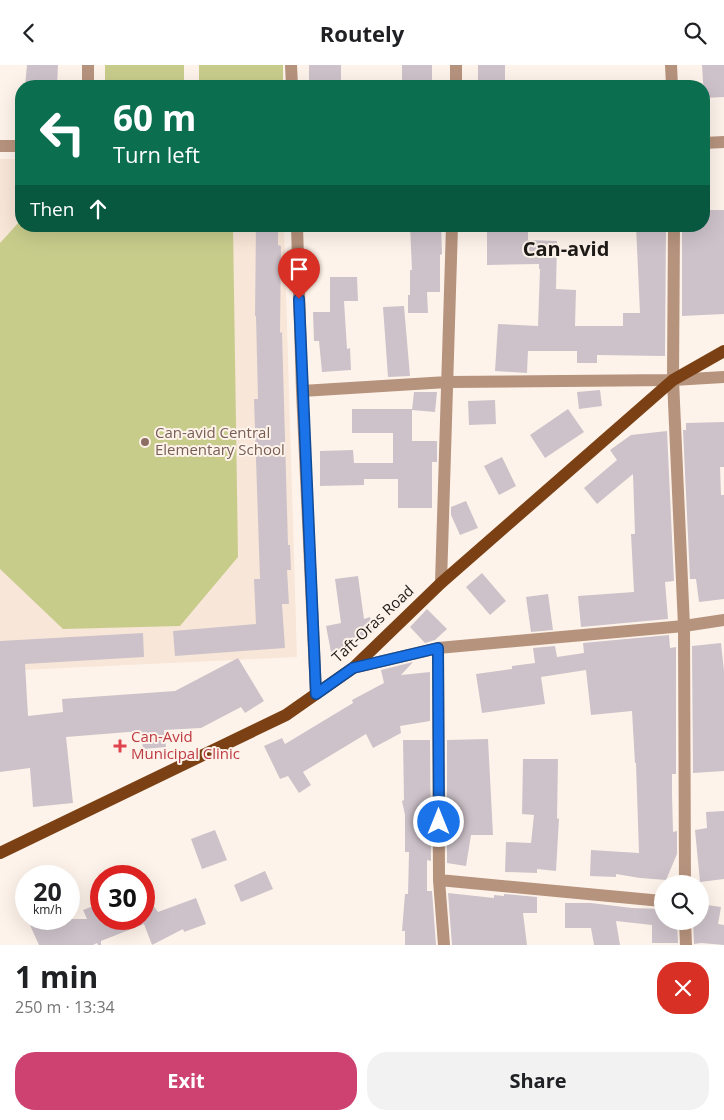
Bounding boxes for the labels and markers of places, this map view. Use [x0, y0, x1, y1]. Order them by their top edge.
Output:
pin [278, 248, 320, 299]
place label: Can-avid Central Elementary School [155, 422, 285, 459]
marker: Can-avid Central Elementary School [139, 436, 151, 448]
place label: Can-Avid Municipal Clinic [131, 726, 240, 763]
marker: Can-Avid Municipal Clinic [113, 739, 127, 753]

